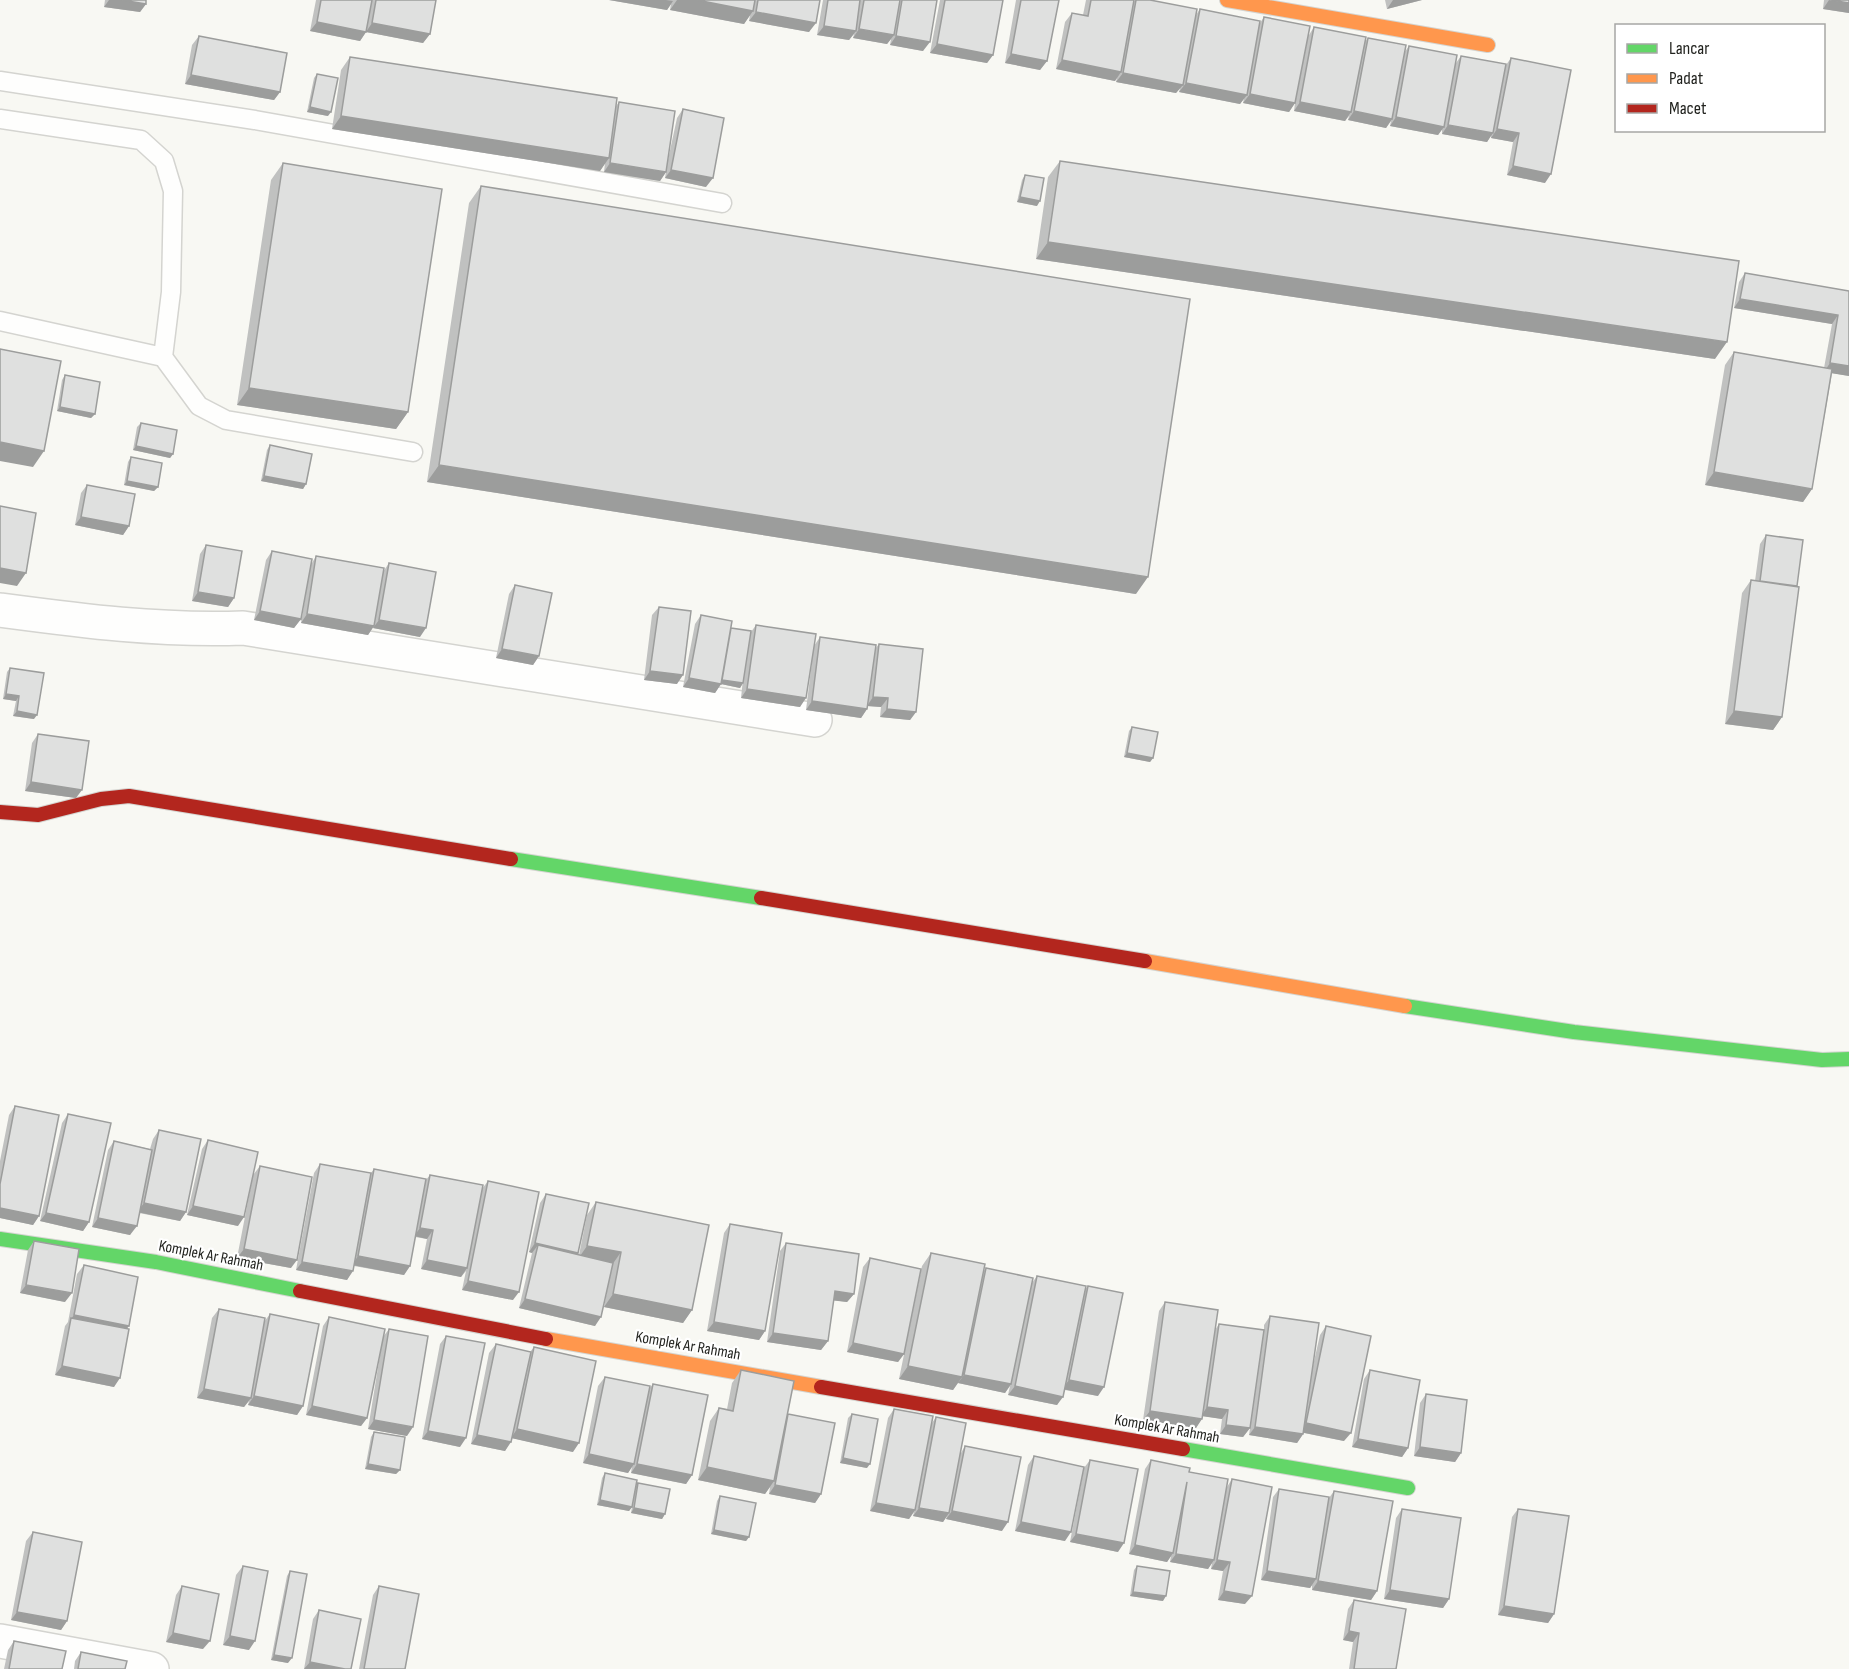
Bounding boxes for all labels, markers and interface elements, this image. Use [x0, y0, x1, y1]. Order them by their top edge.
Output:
legend [1615, 24, 1825, 132]
text: Lancar [1669, 38, 1709, 59]
text: Padat [1669, 68, 1704, 89]
text: Macet [1669, 98, 1707, 119]
street label: Komplek Ar Rahmah [157, 1237, 265, 1275]
street label: Komplek Ar Rahmah [634, 1327, 742, 1365]
street label: Komplek Ar Rahmah [1113, 1410, 1221, 1448]

